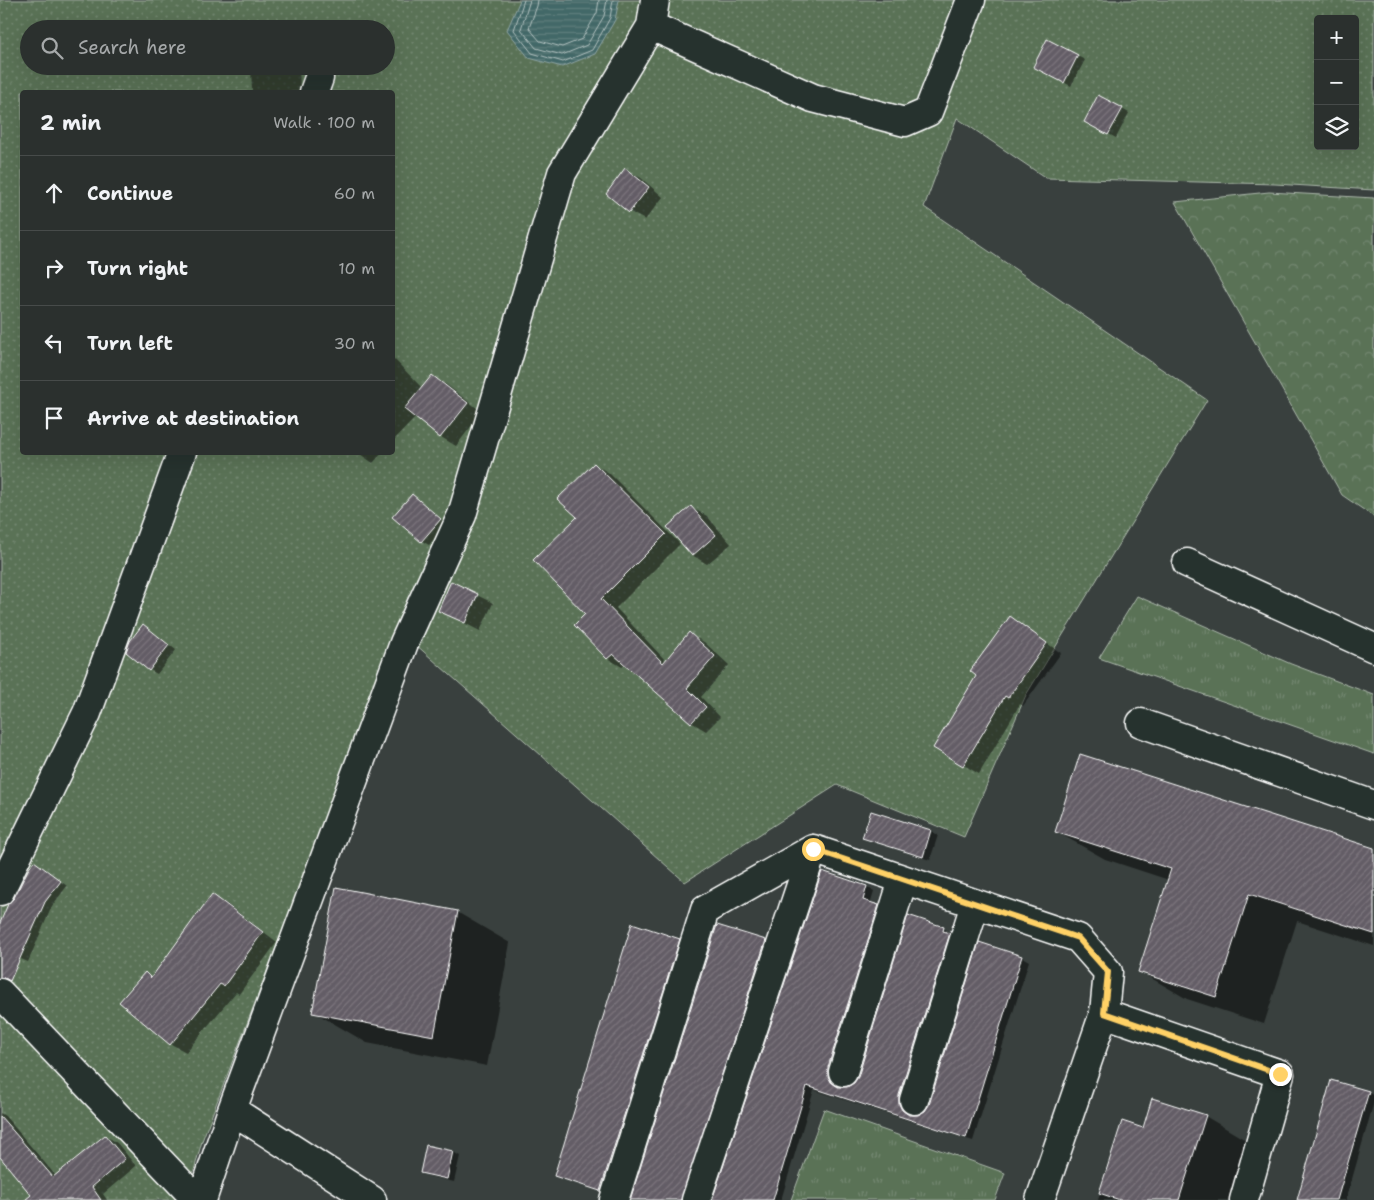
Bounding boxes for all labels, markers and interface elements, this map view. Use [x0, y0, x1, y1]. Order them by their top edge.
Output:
map controls [1314, 15, 1359, 150]
button: + [1314, 15, 1359, 60]
search box [20, 20, 395, 75]
icon: search [38, 34, 66, 62]
text: Search here [78, 35, 187, 60]
button: − [1314, 60, 1359, 105]
button: layers [1314, 105, 1359, 150]
text: 2 min [40, 109, 101, 137]
text: Walk · 100 m [273, 112, 375, 133]
icon: ahead [40, 179, 68, 207]
text: Continue [87, 181, 173, 206]
text: 60 m [334, 183, 375, 204]
icon: right [40, 254, 68, 282]
text: Turn right [87, 256, 188, 281]
text: 10 m [338, 258, 375, 279]
icon: left [40, 329, 68, 357]
text: Turn left [87, 331, 173, 356]
text: 30 m [334, 333, 375, 354]
icon: arrive [40, 404, 68, 432]
text: Arrive at destination [87, 406, 299, 431]
route start [802, 838, 825, 861]
route end [1269, 1063, 1292, 1086]

